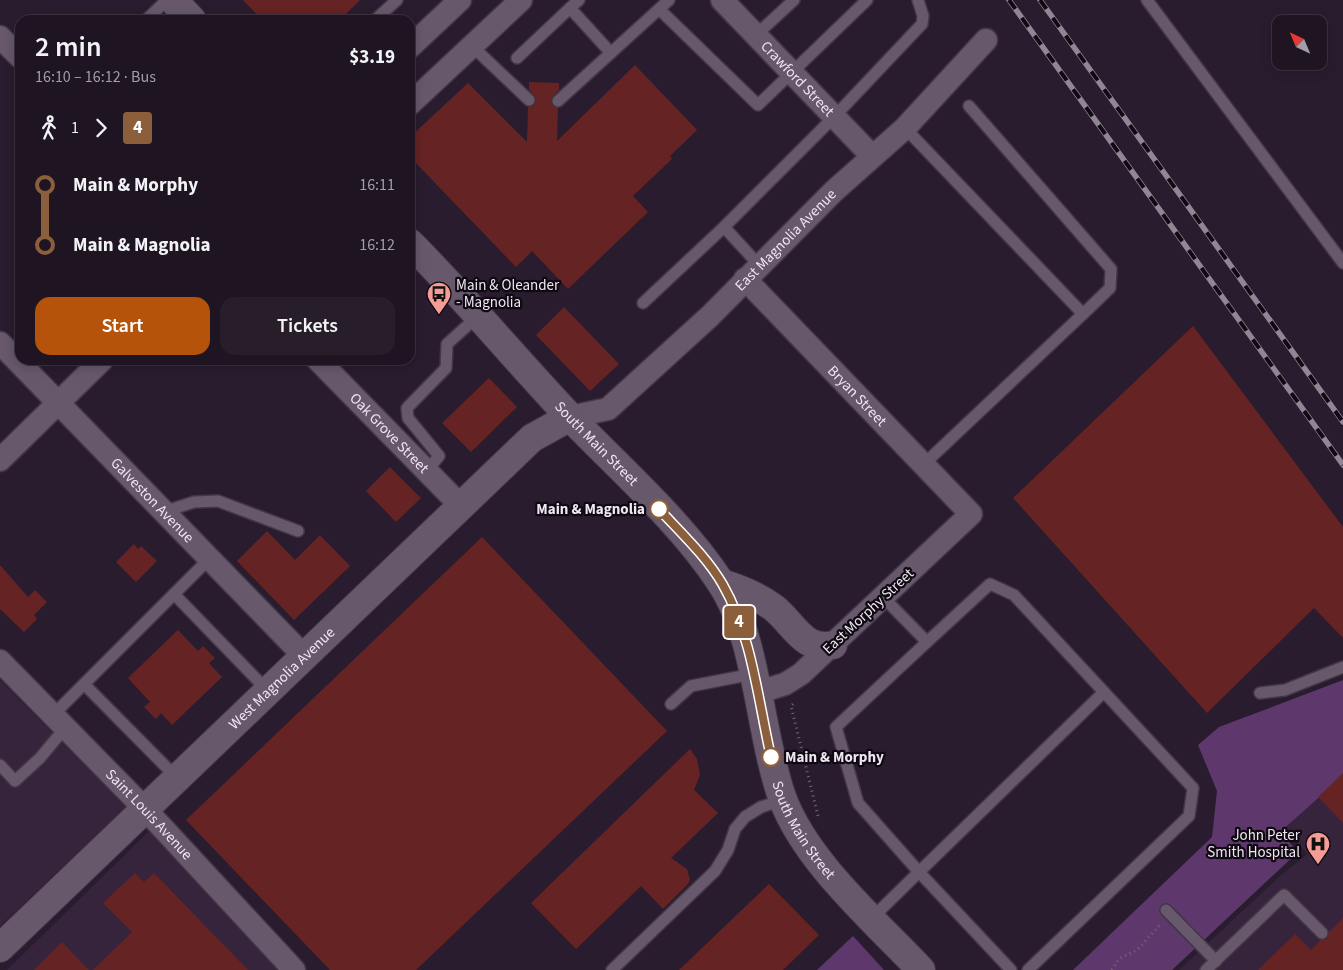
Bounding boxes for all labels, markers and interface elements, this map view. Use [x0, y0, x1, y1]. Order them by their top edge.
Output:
north arrow [1272, 15, 1328, 70]
map controls [1272, 15, 1327, 70]
text: 2 min [35, 27, 102, 67]
street label: Crawford Street [756, 36, 839, 122]
text: $3.19 [349, 44, 395, 71]
text: 16:10 – 16:12 · Bus [35, 66, 156, 88]
icon: walk [35, 114, 63, 142]
icon: forward [87, 114, 115, 142]
text: 4 [133, 115, 142, 140]
text: 1 [71, 117, 79, 139]
text: Main & Morphy [73, 172, 198, 199]
text: 16:11 [359, 174, 395, 196]
street label: East Magnolia Avenue [730, 184, 841, 296]
text: Main & Magnolia [73, 232, 211, 259]
text: 16:12 [359, 234, 395, 256]
place label: Main & Oleander - Magnolia [456, 275, 560, 313]
bus stop icon: Main & Oleander - Magnolia [426, 281, 452, 315]
button: Start [35, 297, 210, 355]
button: Tickets [220, 297, 395, 355]
street label: Bryan Street [822, 361, 891, 431]
street label: Oak Grove Street [345, 388, 433, 478]
street label: South Main Street [549, 397, 643, 491]
street label: Galveston Avenue [106, 453, 199, 548]
place label: Main & Magnolia [536, 499, 645, 520]
marker: Main & Magnolia [649, 499, 669, 519]
street label: East Morphy Street [818, 564, 919, 659]
line badge: 4 [723, 606, 755, 638]
text: 4 [734, 609, 744, 634]
street label: West Magnolia Avenue [224, 622, 340, 735]
marker: Main & Morphy [761, 747, 781, 767]
place label: Main & Morphy [785, 747, 884, 768]
street label: Saint Louis Avenue [100, 765, 197, 865]
street label: South Main Street [766, 779, 840, 884]
place label: John Peter Smith Hospital [1207, 825, 1301, 863]
hospital icon: John Peter Smith Hospital [1305, 831, 1331, 865]

